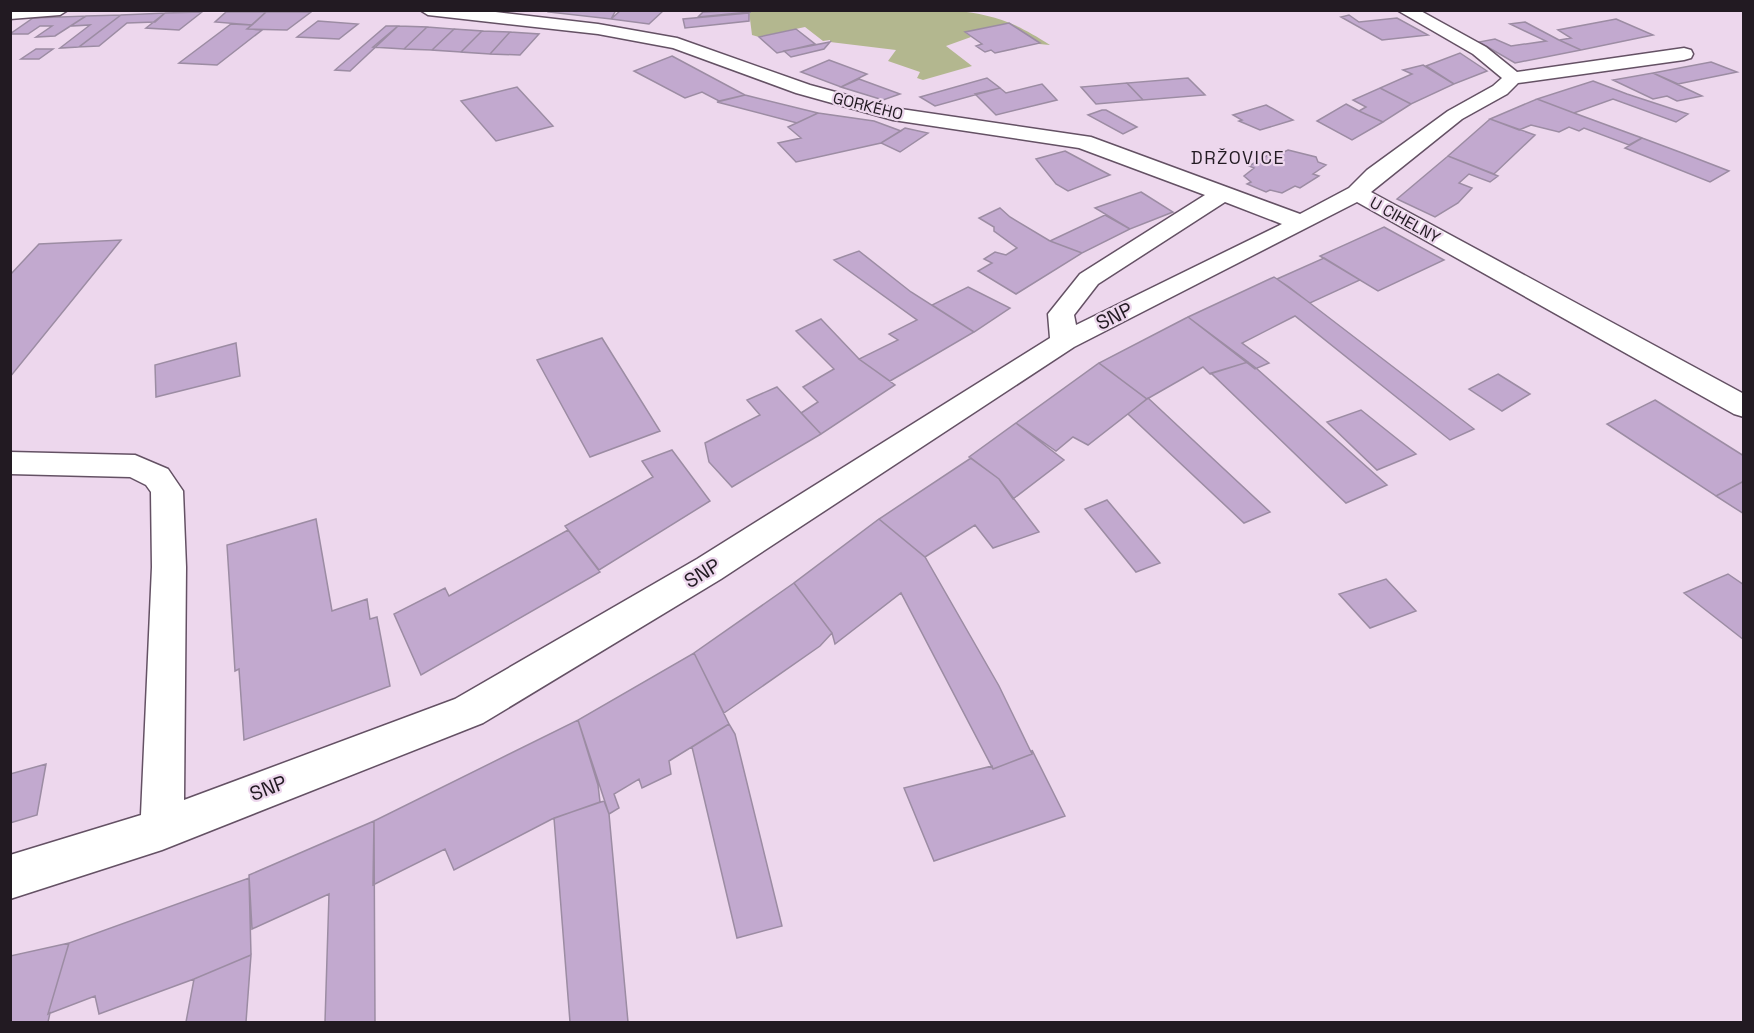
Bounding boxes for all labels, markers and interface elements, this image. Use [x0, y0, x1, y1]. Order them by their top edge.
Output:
street label: GORKÉHO [831, 87, 905, 125]
district label: DRŽOVICE [1191, 146, 1285, 169]
street label: U CIHELNY [1366, 192, 1444, 248]
street label: SNP [1091, 296, 1137, 336]
street label: SNP [679, 552, 725, 594]
street label: SNP [246, 769, 290, 807]

